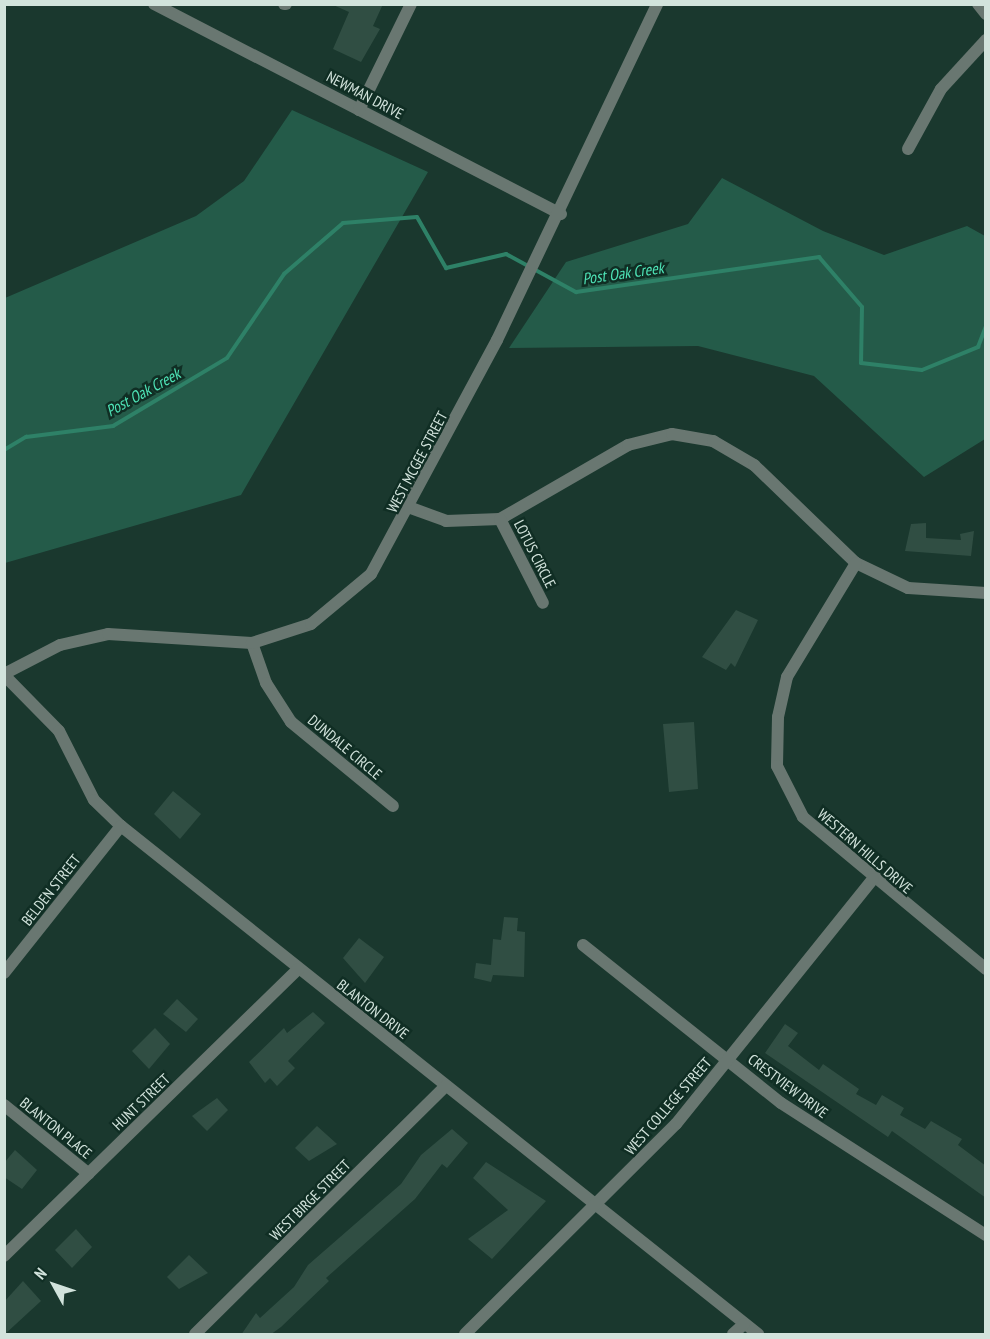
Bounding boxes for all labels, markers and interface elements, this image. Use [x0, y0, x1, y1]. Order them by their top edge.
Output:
street label: NEWMAN DRIVE [323, 67, 407, 123]
water label: Post Oak Creek [581, 258, 665, 288]
water label: Post Oak Creek [102, 364, 184, 420]
street label: WEST MCGEE STREET [383, 408, 451, 516]
street label: LOTUS CIRCLE [510, 517, 560, 591]
street label: DUNDALE CIRCLE [304, 711, 386, 783]
street label: WESTERN HILLS DRIVE [814, 805, 916, 897]
street label: BELDEN STREET [18, 851, 84, 929]
street label: BLANTON DRIVE [334, 975, 412, 1043]
street label: CRESTVIEW DRIVE [744, 1050, 832, 1122]
street label: WEST COLLEGE STREET [621, 1054, 715, 1158]
street label: HUNT STREET [108, 1070, 174, 1134]
street label: BLANTON PLACE [16, 1094, 96, 1162]
street label: WEST BIRGE STREET [266, 1156, 354, 1244]
north arrow [24, 1255, 84, 1315]
text: N [30, 1264, 51, 1283]

